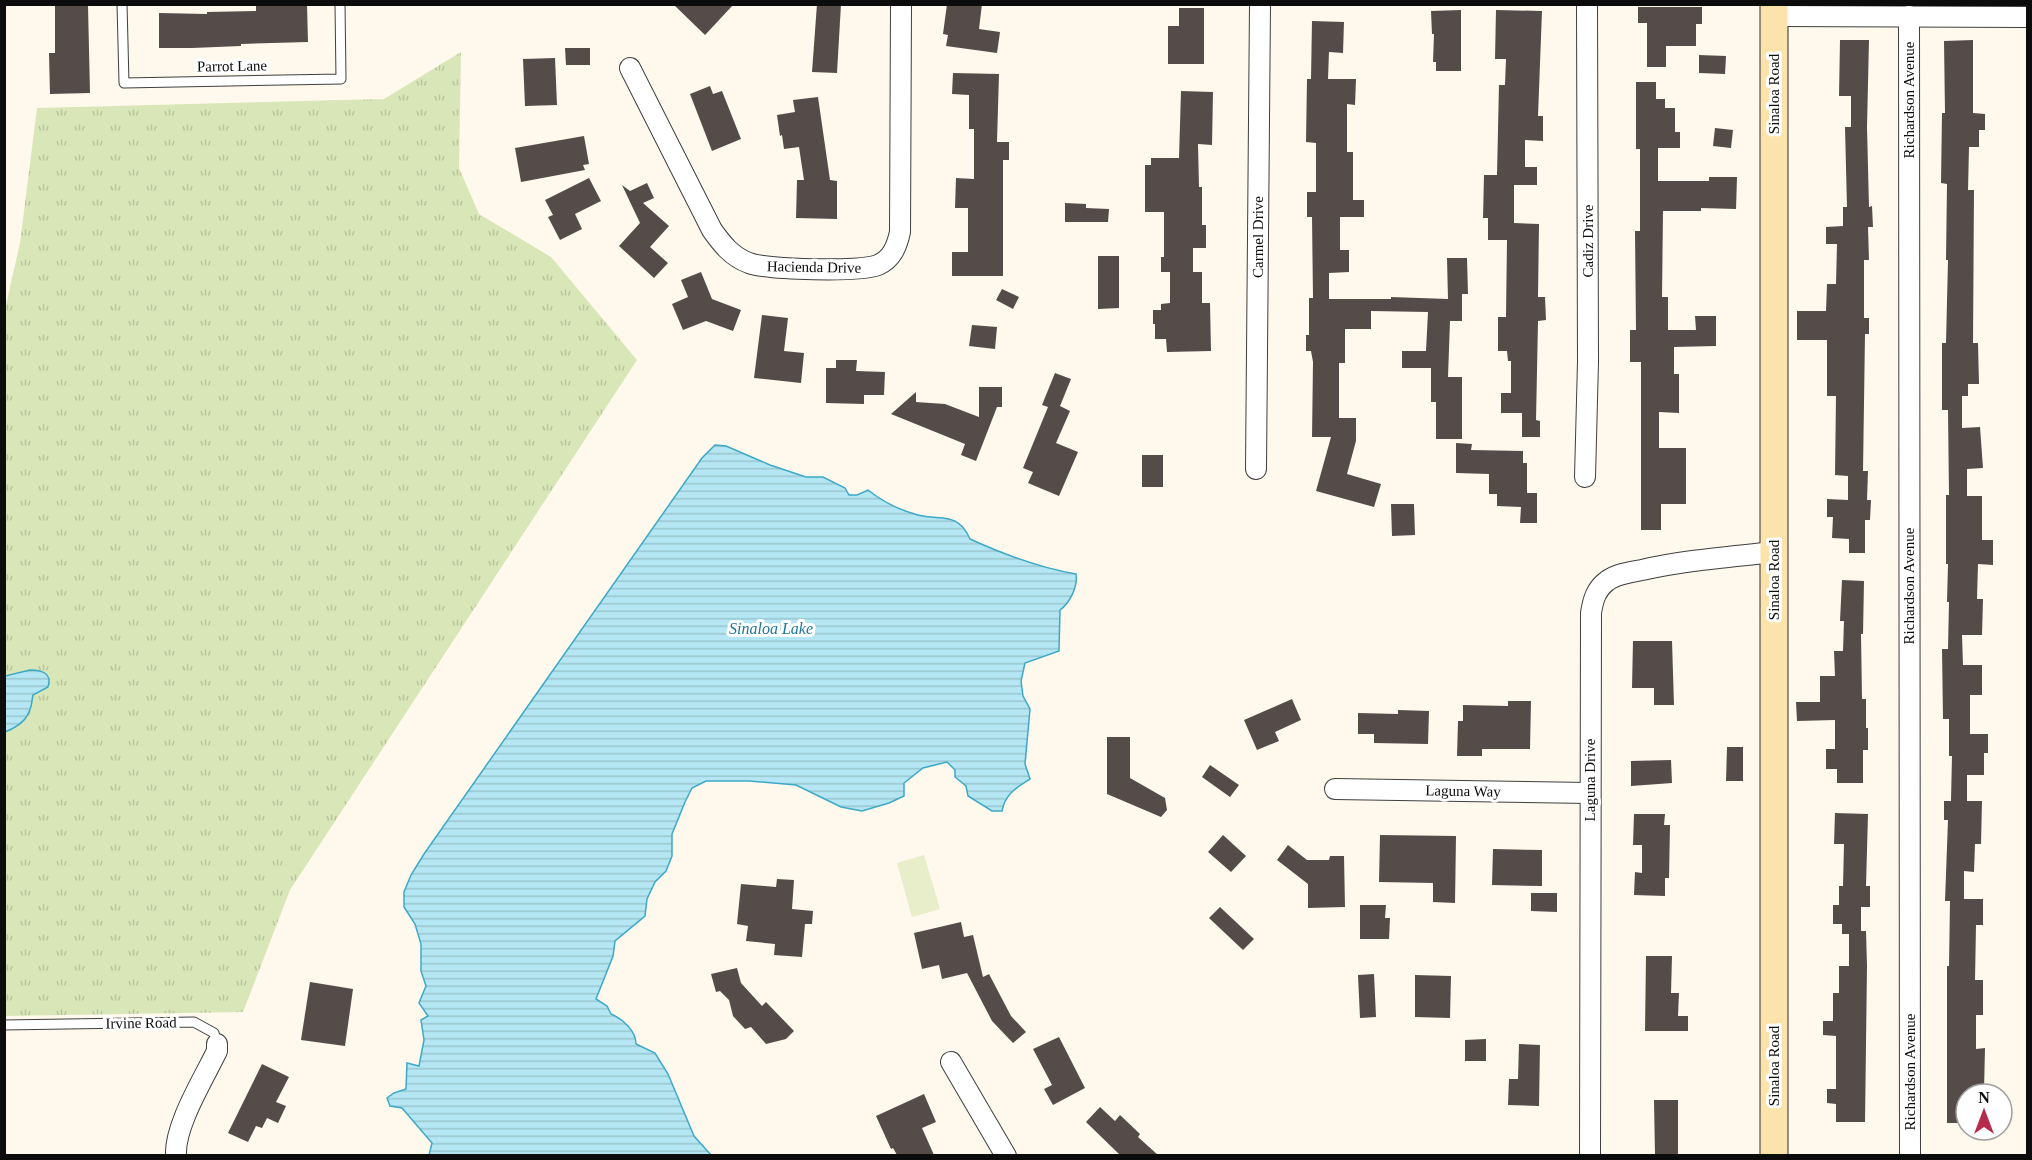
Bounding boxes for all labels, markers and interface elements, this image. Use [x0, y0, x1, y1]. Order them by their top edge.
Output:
street label: Richardson Avenue [1901, 41, 1917, 158]
street label: Sinaloa Road [1766, 53, 1782, 134]
street label: Parrot Lane [197, 57, 268, 75]
street label: Carmel Drive [1250, 196, 1266, 278]
street label: Cadiz Drive [1580, 204, 1596, 277]
street label: Hacienda Drive [767, 258, 862, 276]
street label: Richardson Avenue [1901, 527, 1917, 644]
street label: Sinaloa Road [1766, 539, 1782, 620]
water label: Sinaloa Lake [729, 620, 813, 637]
street label: Laguna Drive [1582, 738, 1598, 821]
street label: Laguna Way [1425, 782, 1501, 800]
street label: Richardson Avenue [1902, 1013, 1918, 1130]
street label: Irvine Road [105, 1014, 177, 1032]
street label: Sinaloa Road [1766, 1025, 1782, 1106]
north arrow [1954, 1082, 2014, 1142]
text: N [1978, 1089, 1990, 1106]

